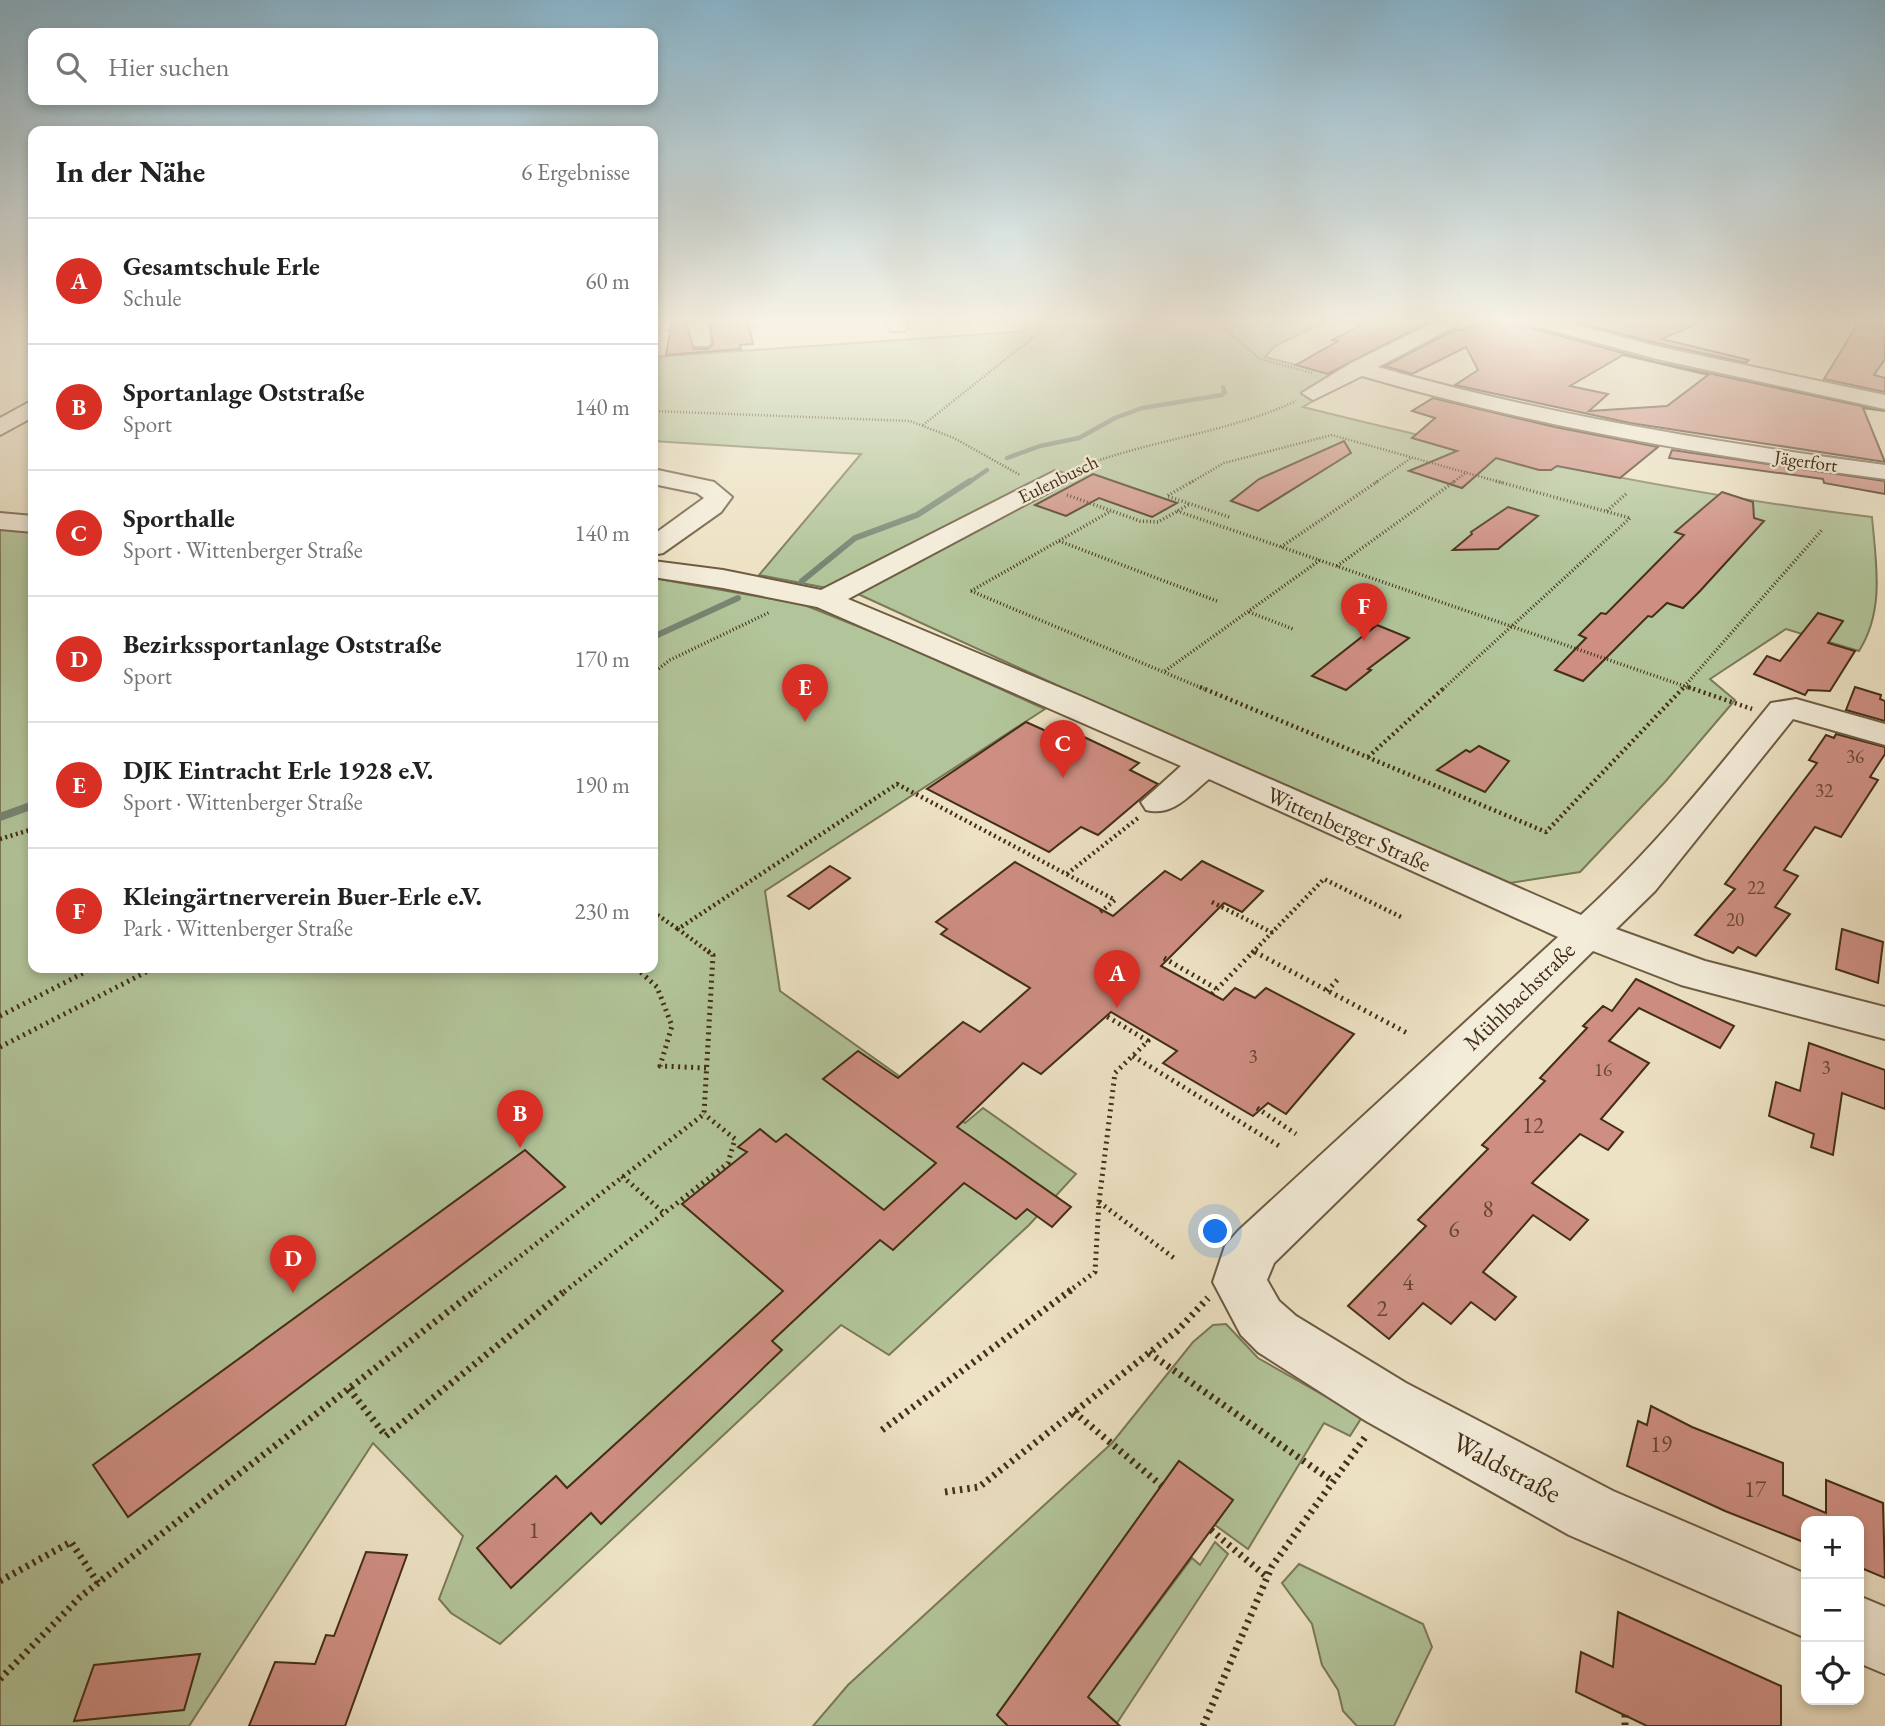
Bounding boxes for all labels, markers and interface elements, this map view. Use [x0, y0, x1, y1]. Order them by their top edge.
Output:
search box [28, 28, 658, 105]
icon: search [52, 48, 90, 86]
text: Hier suchen [108, 50, 229, 84]
text: In der Nähe [56, 152, 205, 191]
text: 6 Ergebnisse [521, 157, 630, 187]
text: Gesamtschule Erle [123, 249, 320, 283]
text: A [71, 266, 87, 296]
text: 60 m [585, 266, 630, 296]
text: Schule [123, 283, 182, 313]
text: Sportanlage Oststraße [123, 375, 365, 409]
text: B [72, 392, 86, 422]
text: 140 m [574, 392, 630, 422]
text: Sport [123, 409, 172, 439]
street label: Jägerfort [1771, 444, 1839, 478]
street label: Eulenbusch [1014, 449, 1102, 509]
text: Sporthalle [123, 501, 235, 535]
text: C [71, 518, 87, 548]
text: 140 m [574, 518, 630, 548]
text: Sport · Wittenberger Straße [123, 535, 363, 565]
pin: F [1341, 583, 1387, 641]
text: Bezirkssportanlage Oststraße [123, 627, 442, 661]
text: D [70, 644, 88, 674]
text: 170 m [574, 644, 630, 674]
text: Sport [123, 661, 172, 691]
pin: E [782, 664, 828, 722]
pin: C [1040, 720, 1086, 778]
house number: 36 [1846, 744, 1864, 769]
text: DJK Eintracht Erle 1928 e.V. [123, 753, 433, 787]
text: E [72, 770, 86, 800]
text: 190 m [574, 770, 630, 800]
house number: 32 [1815, 778, 1833, 803]
street label: Wittenberger Straße [1262, 779, 1436, 879]
text: Sport · Wittenberger Straße [123, 787, 363, 817]
house number: 22 [1747, 875, 1765, 900]
text: Kleingärtnerverein Buer-Erle e.V. [123, 879, 482, 913]
text: F [73, 896, 85, 926]
text: 230 m [574, 896, 630, 926]
house number: 20 [1726, 907, 1744, 932]
text: Park · Wittenberger Straße [123, 913, 353, 943]
street label: Mühlbachstraße [1457, 935, 1581, 1057]
pin: A [1094, 950, 1140, 1008]
house number: 3 [1248, 1044, 1258, 1069]
house number: 3 [1821, 1055, 1831, 1080]
house number: 16 [1594, 1057, 1612, 1082]
pin: B [497, 1090, 543, 1148]
house number: 12 [1522, 1110, 1544, 1140]
house number: 8 [1482, 1194, 1494, 1224]
your location [1198, 1214, 1232, 1248]
house number: 6 [1448, 1214, 1460, 1244]
pin: D [270, 1235, 316, 1293]
house number: 4 [1402, 1267, 1414, 1297]
house number: 2 [1376, 1293, 1388, 1323]
street label: Waldstraße [1446, 1423, 1568, 1511]
house number: 19 [1650, 1429, 1672, 1459]
house number: 17 [1744, 1474, 1767, 1504]
house number: 1 [528, 1515, 540, 1545]
map controls [1801, 1516, 1864, 1705]
button: + [1801, 1516, 1864, 1579]
button: − [1801, 1579, 1864, 1642]
button: locate [1801, 1642, 1864, 1705]

